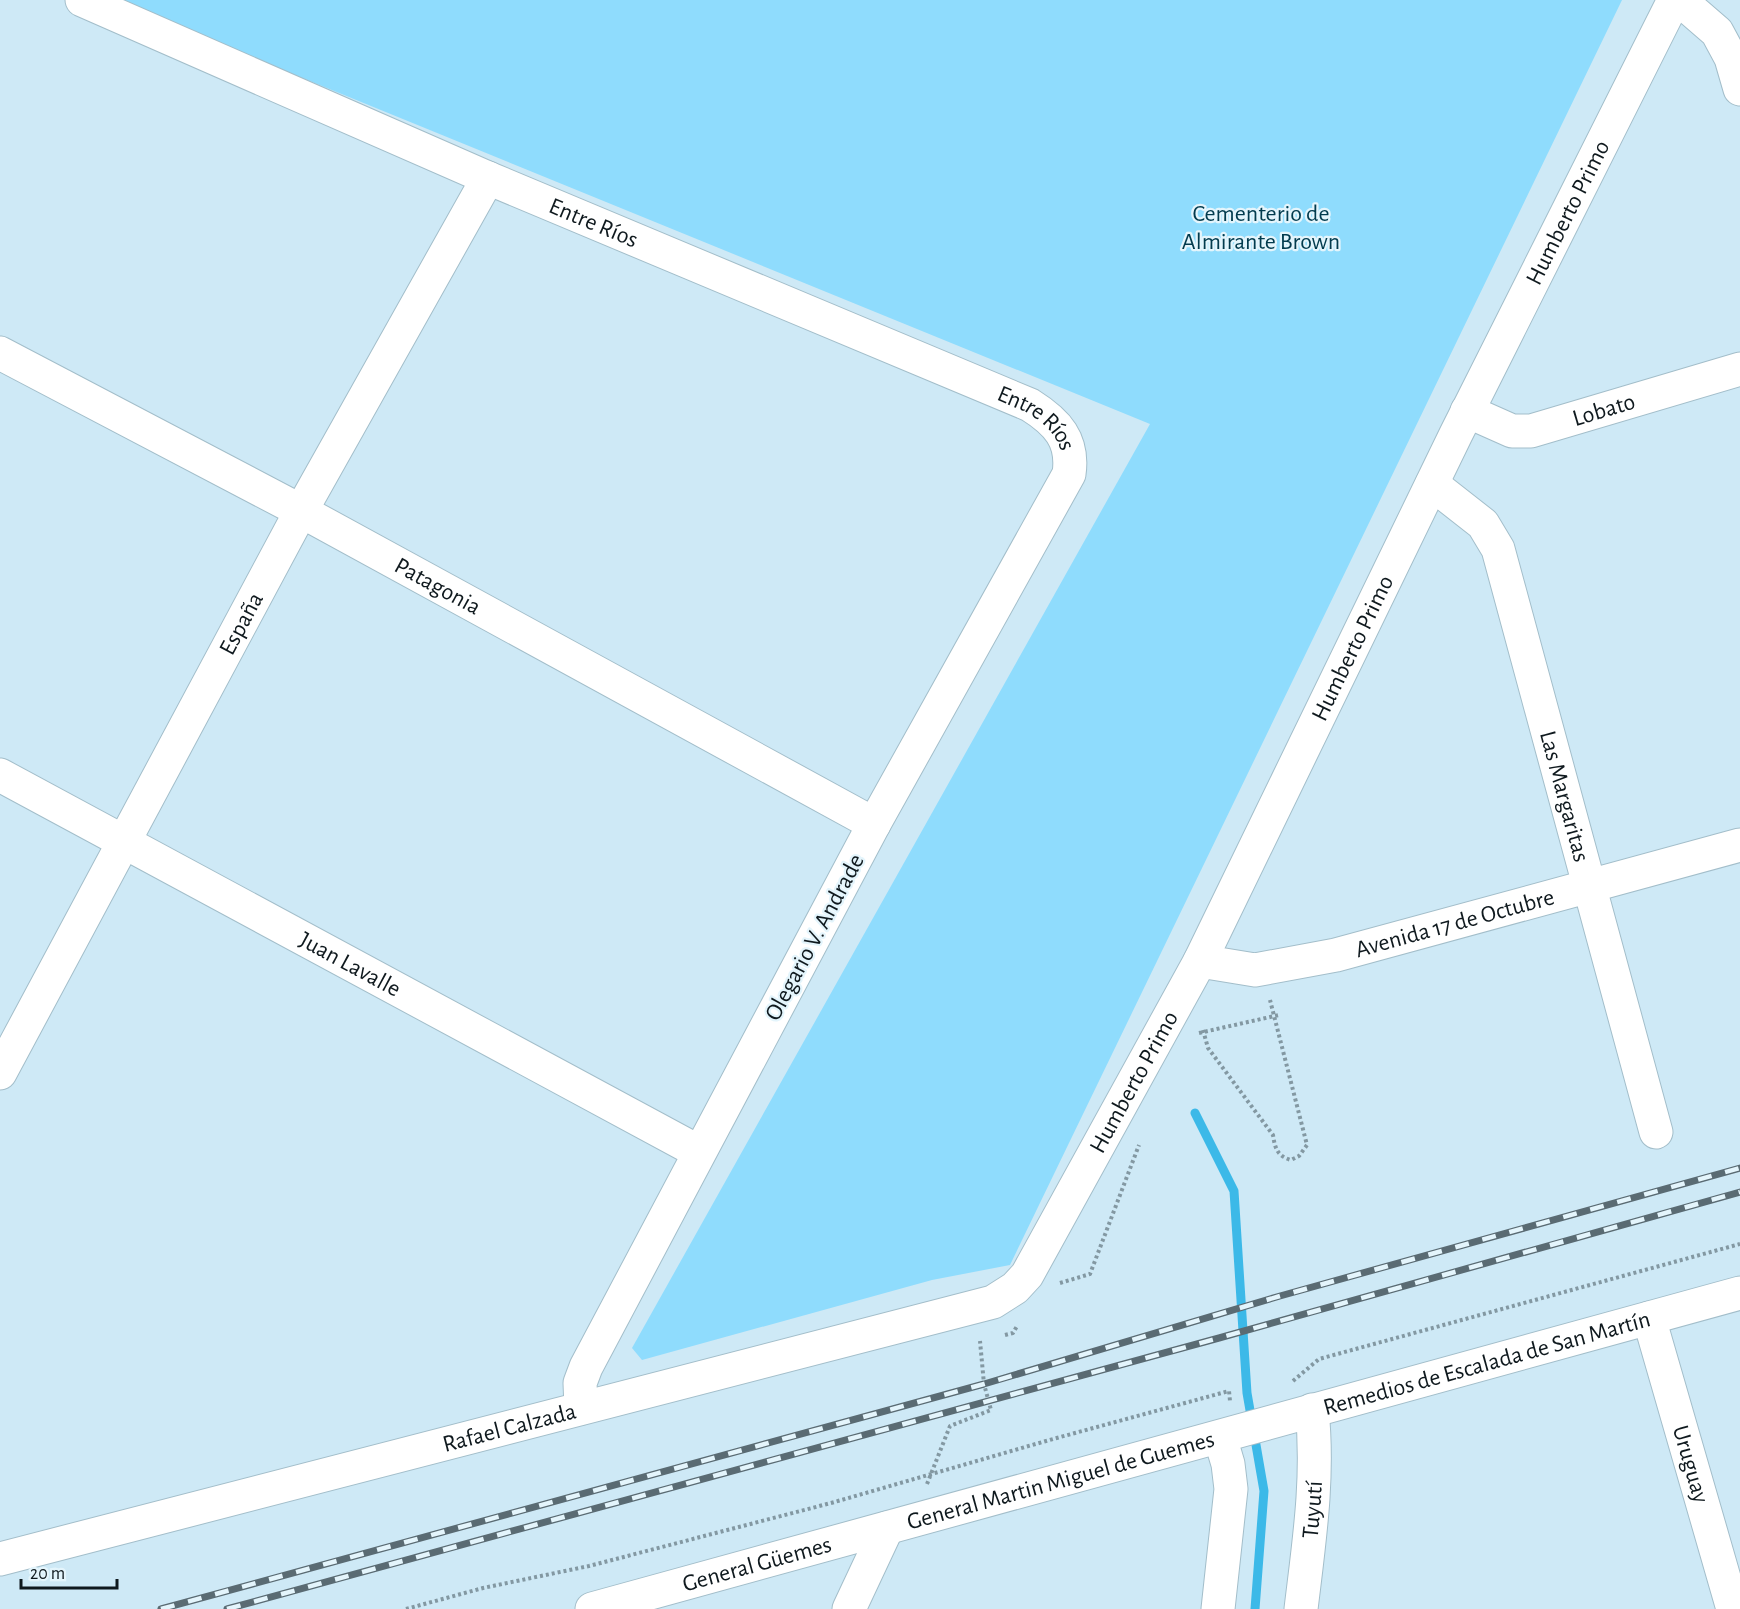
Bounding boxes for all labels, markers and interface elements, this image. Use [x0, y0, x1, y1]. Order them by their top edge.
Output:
street label: Humberto Primo [1522, 137, 1615, 289]
street label: Entre Ríos [545, 194, 641, 252]
park label: Cementerio de Almirante Brown [1182, 202, 1340, 254]
street label: Entre Ríos [994, 382, 1079, 453]
street label: Lobato [1570, 390, 1638, 431]
street label: Patagonia [390, 554, 485, 620]
street label: Humberto Primo [1308, 572, 1398, 725]
street label: España [215, 589, 268, 659]
street label: Las Margaritas [1535, 728, 1593, 865]
street label: Olegario V. Andrade [761, 850, 869, 1025]
street label: Avenida 17 de Octubre [1353, 885, 1557, 962]
street label: Juan Lavalle [295, 928, 404, 1002]
street label: Humberto Primo [1086, 1007, 1183, 1158]
street label: Remedios de Escalada de San Martín [1321, 1307, 1653, 1420]
street label: Rafael Calzada [440, 1399, 579, 1457]
street label: Uruguay [1668, 1423, 1713, 1506]
street label: General Martin Miguel de Guemes [905, 1427, 1217, 1535]
street label: Tuyutí [1299, 1480, 1327, 1540]
street label: General Güemes [680, 1533, 834, 1597]
scale bar [21, 1552, 117, 1590]
text: 20 m [30, 1565, 65, 1583]

